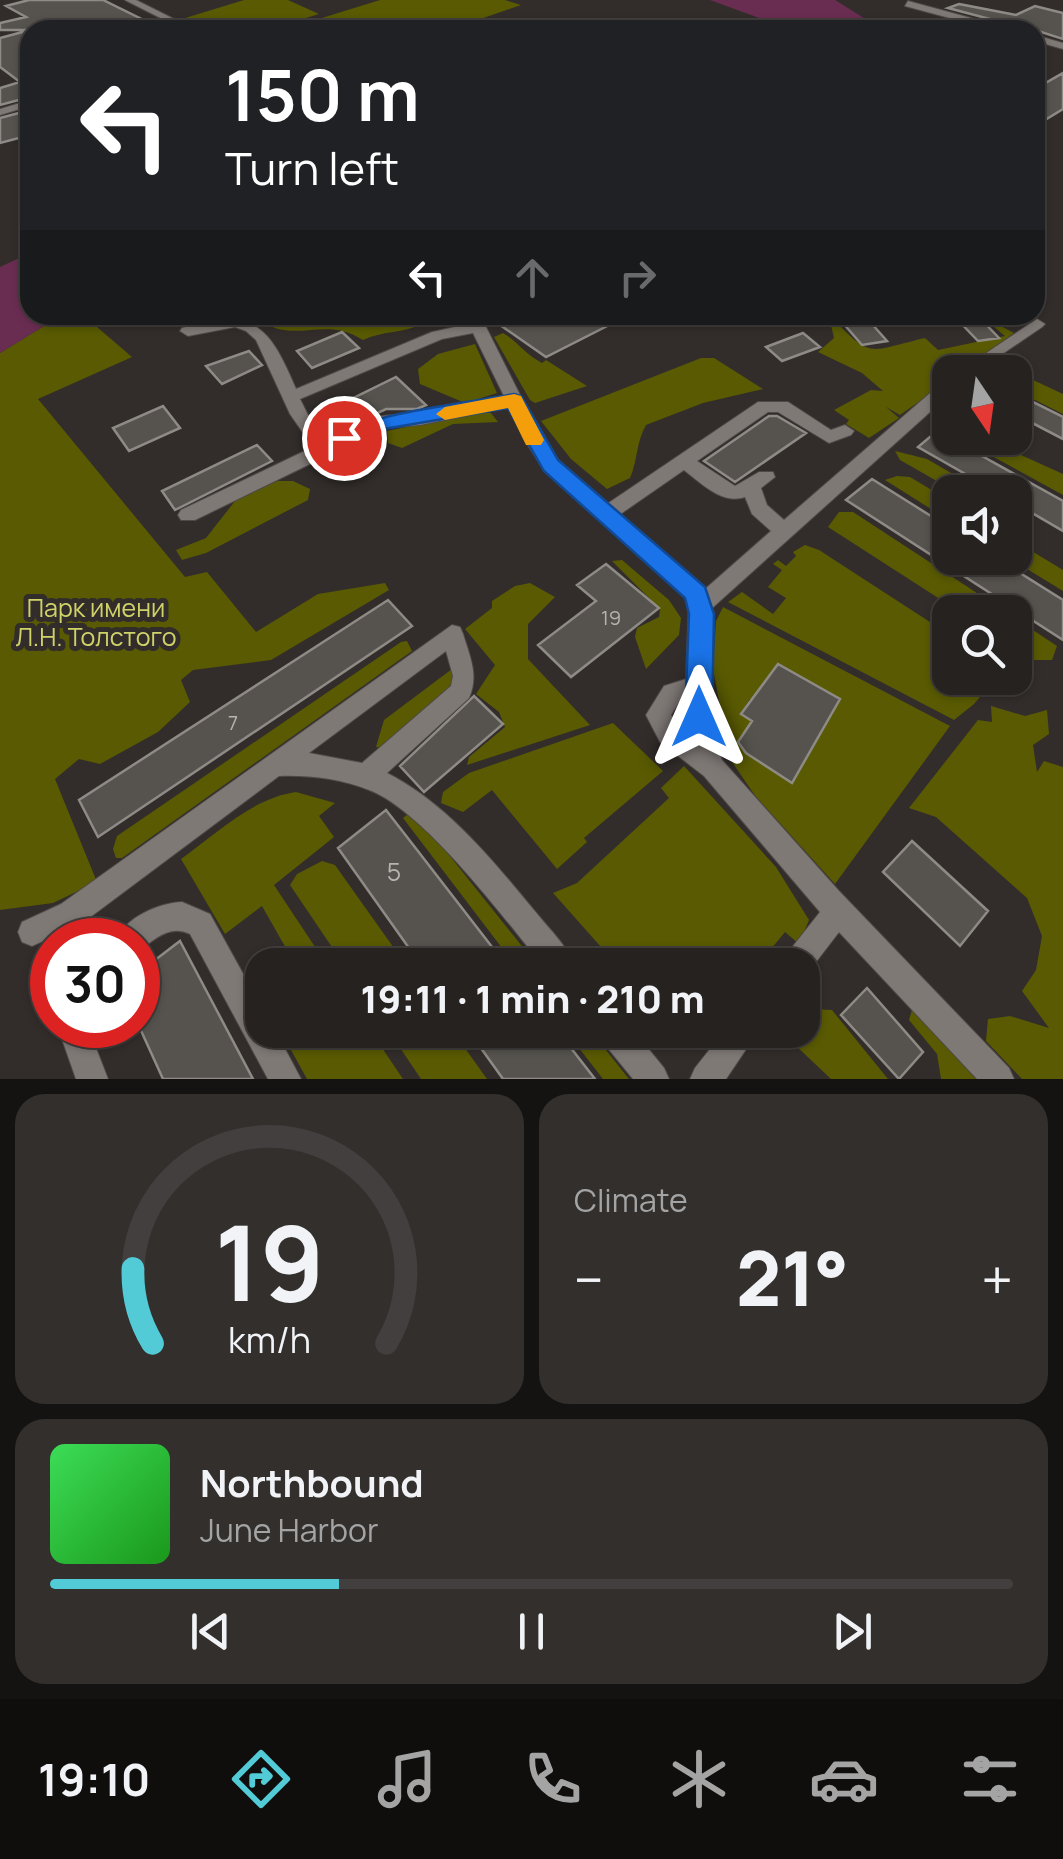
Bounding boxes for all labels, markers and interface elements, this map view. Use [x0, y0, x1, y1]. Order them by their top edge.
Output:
text: 150 m [225, 46, 420, 142]
icon: left [60, 60, 190, 190]
text: Turn left [225, 137, 399, 199]
icon: left [400, 250, 455, 305]
icon: ahead [505, 250, 560, 305]
icon: right [610, 250, 665, 305]
north arrow [932, 355, 1032, 455]
map controls [932, 355, 1032, 695]
pin [302, 396, 387, 481]
icon: arrive [317, 411, 372, 466]
button: sound [932, 475, 1032, 575]
park label: Парк имени Л.Н. Толстого [15, 590, 177, 654]
button: search [932, 595, 1032, 695]
house number: 19 [601, 604, 621, 631]
position arrow [647, 665, 751, 769]
house number: 7 [228, 709, 238, 736]
house number: 5 [387, 854, 401, 889]
speed limit sign: 30 [30, 918, 160, 1048]
text: 19:11 · 1 min · 210 m [361, 972, 704, 1024]
text: Climate [574, 1178, 688, 1222]
text: 19 [214, 1190, 325, 1332]
text: 21° [736, 1226, 849, 1329]
text: − [574, 1241, 604, 1317]
text: + [981, 1241, 1013, 1317]
text: km/h [228, 1315, 311, 1364]
text: Northbound [200, 1456, 424, 1508]
text: June Harbor [200, 1508, 378, 1552]
icon: previous [183, 1604, 238, 1659]
icon: pause [504, 1604, 559, 1659]
icon: next [825, 1604, 880, 1659]
icon: directions [226, 1744, 296, 1814]
icon: music [372, 1744, 442, 1814]
icon: phone [518, 1744, 588, 1814]
icon: climate [664, 1744, 734, 1814]
icon: car [809, 1744, 879, 1814]
icon: filters [955, 1744, 1025, 1814]
text: 19:10 [38, 1748, 150, 1810]

